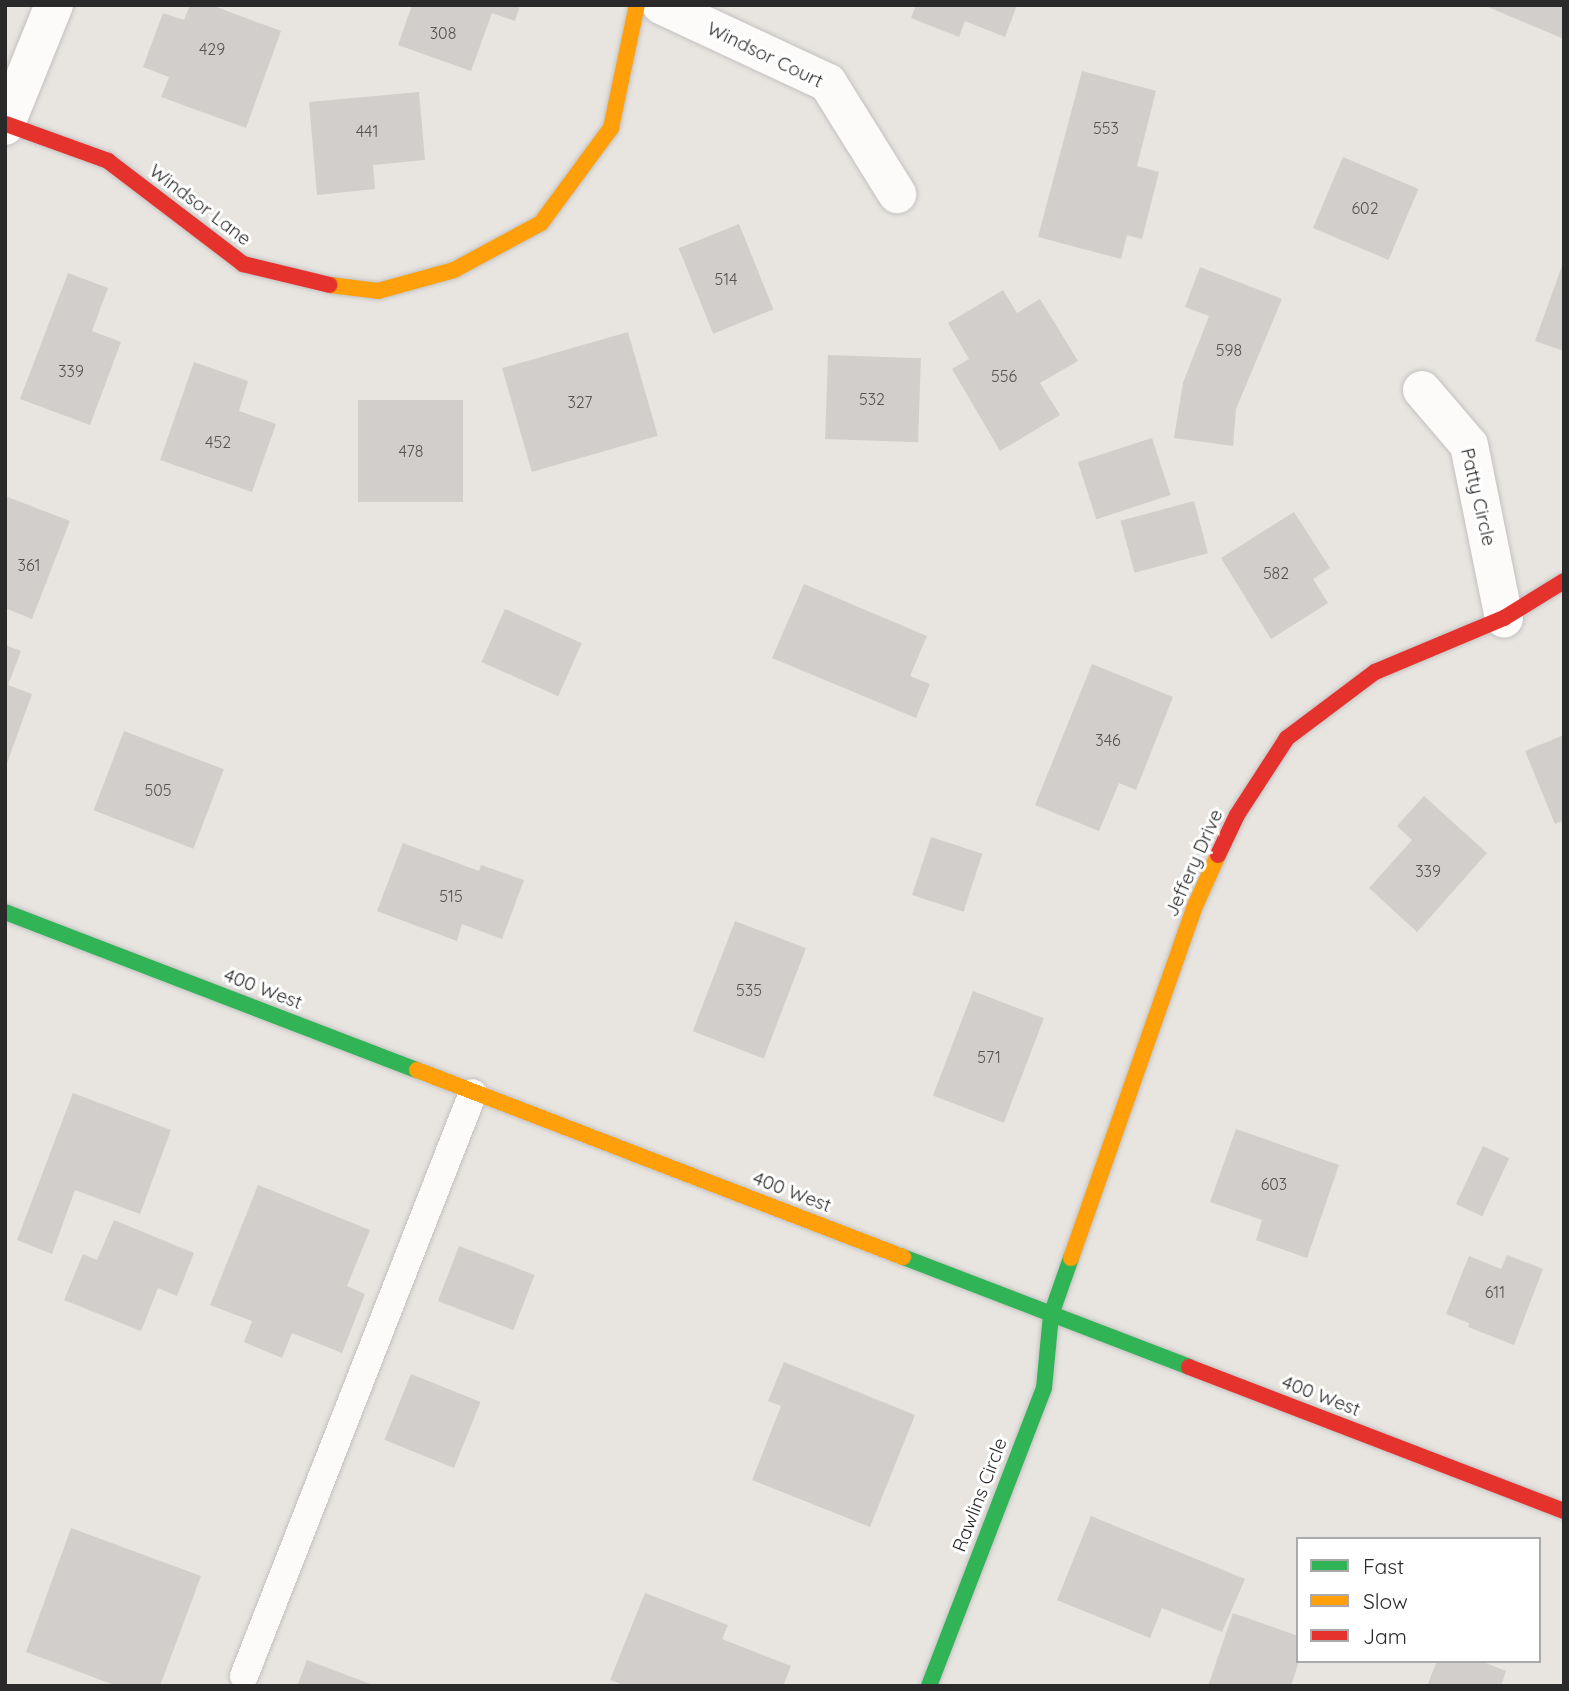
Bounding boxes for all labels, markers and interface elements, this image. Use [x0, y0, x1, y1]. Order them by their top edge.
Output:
street label: Windsor Court [703, 17, 827, 93]
house number: 308 [430, 23, 456, 43]
house number: 429 [199, 39, 225, 59]
house number: 553 [1093, 118, 1119, 138]
house number: 441 [356, 121, 378, 141]
street label: Windsor Lane [145, 159, 255, 251]
house number: 602 [1352, 198, 1378, 218]
house number: 514 [715, 269, 737, 289]
house number: 598 [1216, 340, 1242, 360]
house number: 339 [58, 361, 84, 381]
house number: 556 [991, 366, 1017, 386]
house number: 532 [859, 389, 885, 409]
house number: 327 [567, 392, 593, 412]
house number: 452 [205, 432, 231, 452]
house number: 478 [399, 441, 423, 461]
street label: Patty Circle [1456, 446, 1500, 548]
house number: 361 [18, 555, 40, 575]
house number: 582 [1263, 563, 1289, 583]
house number: 346 [1095, 730, 1121, 750]
house number: 505 [145, 780, 171, 800]
street label: Jeffery Drive [1160, 806, 1228, 920]
house number: 339 [1415, 861, 1441, 881]
house number: 515 [439, 886, 463, 906]
street label: 400 West [221, 964, 305, 1014]
house number: 535 [736, 980, 762, 1000]
house number: 571 [977, 1047, 1001, 1067]
street label: 400 West [750, 1167, 834, 1217]
house number: 603 [1261, 1174, 1287, 1194]
house number: 611 [1485, 1282, 1505, 1302]
street label: 400 West [1279, 1371, 1363, 1421]
street label: Rawlins Circle [948, 1435, 1012, 1555]
legend [1296, 1537, 1541, 1663]
text: Fast [1363, 1553, 1404, 1579]
text: Slow [1363, 1588, 1408, 1614]
text: Jam [1363, 1623, 1407, 1649]

